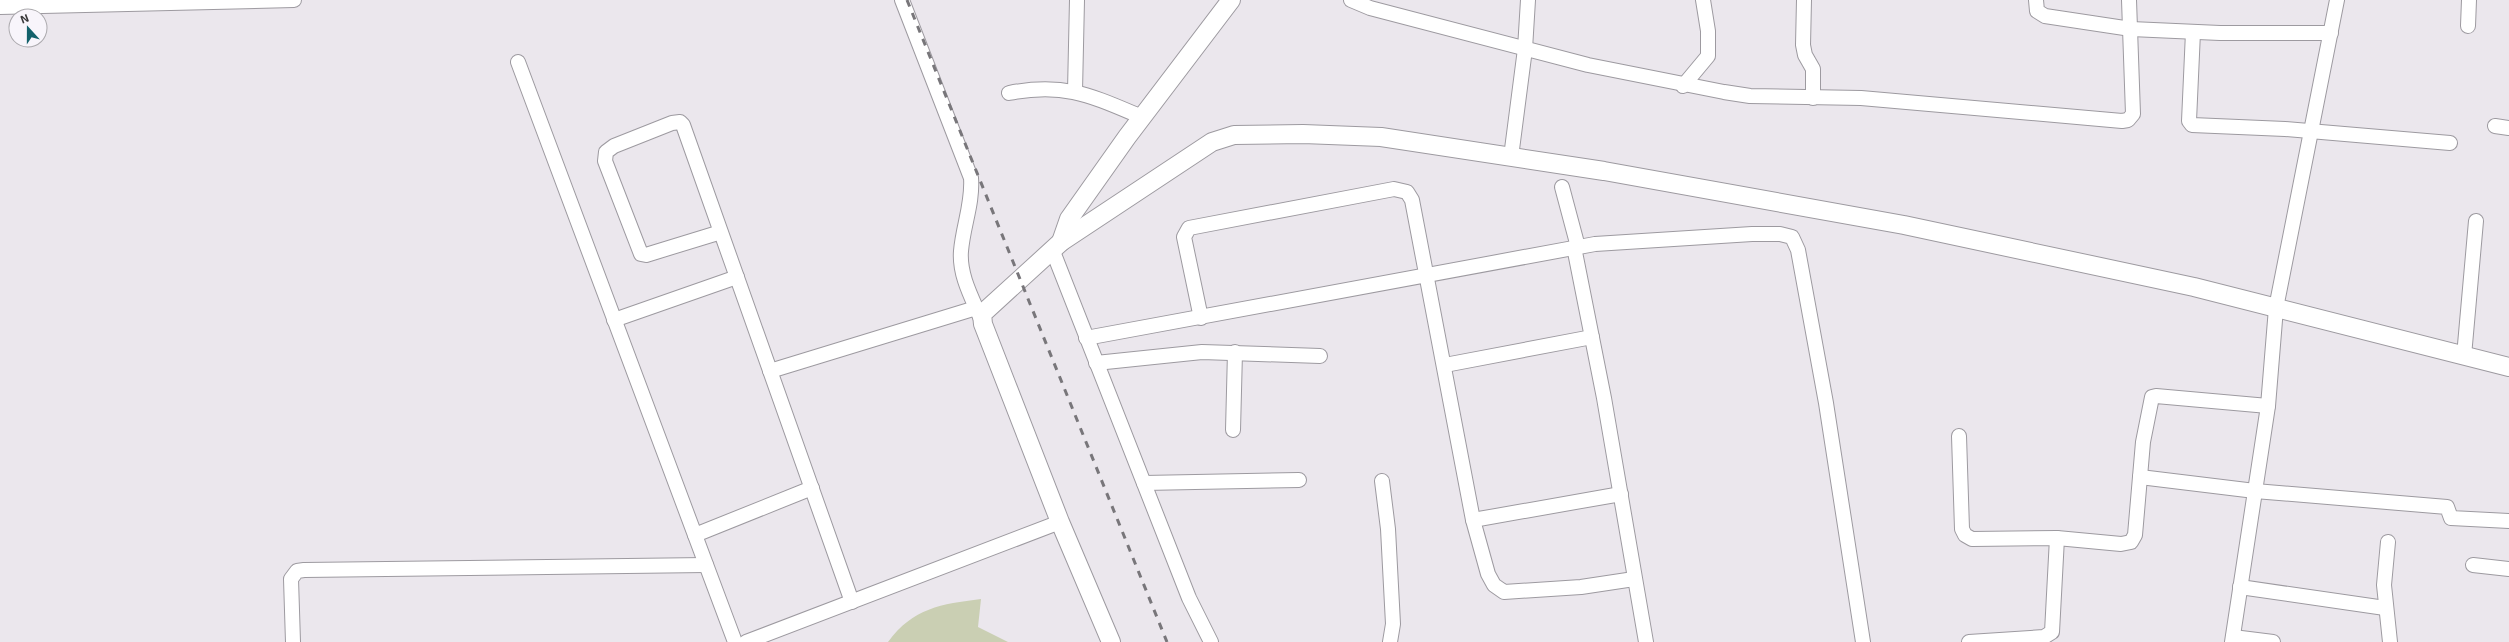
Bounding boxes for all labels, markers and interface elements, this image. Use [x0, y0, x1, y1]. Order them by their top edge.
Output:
north arrow [8, 8, 48, 48]
text: N [18, 11, 30, 26]

